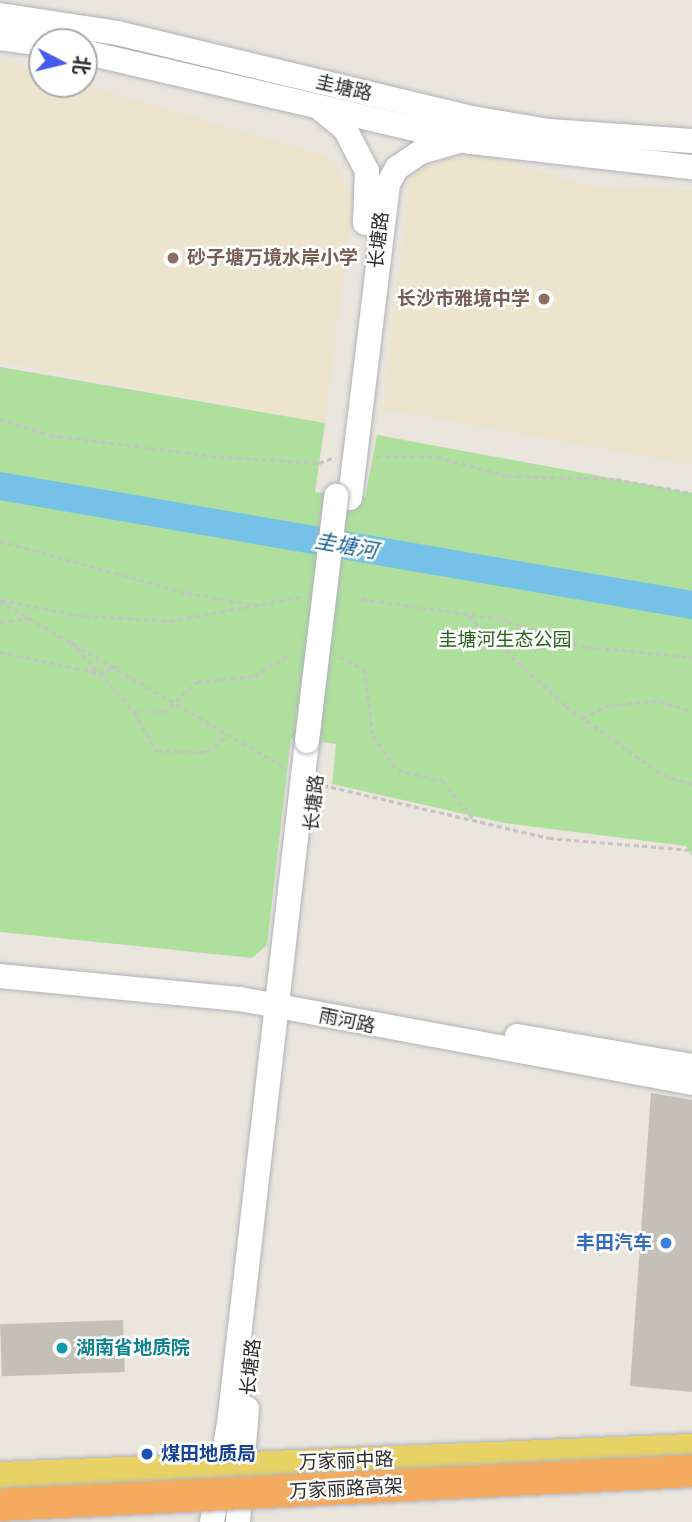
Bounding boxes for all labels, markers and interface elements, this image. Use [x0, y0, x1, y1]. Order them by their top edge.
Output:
north arrow [28, 28, 98, 98]
text: 北 [70, 55, 94, 76]
street label: 圭塘路 [314, 70, 374, 106]
street label: 长塘路 [365, 210, 393, 270]
place label: 砂子塘万境水岸小学 [187, 247, 358, 269]
marker: 砂子塘万境水岸小学 [165, 250, 181, 266]
place label: 长沙市雅境中学 [397, 288, 530, 310]
marker: 长沙市雅境中学 [536, 291, 552, 307]
water label: 圭塘河 [313, 528, 379, 564]
park label: 圭塘河生态公园 [439, 629, 571, 651]
street label: 长塘路 [300, 773, 328, 833]
street label: 雨河路 [317, 1004, 377, 1038]
place label: 丰田汽车 [576, 1232, 652, 1254]
marker: 丰田汽车 [658, 1235, 674, 1251]
place label: 湖南省地质院 [76, 1337, 190, 1359]
street label: 长塘路 [237, 1337, 265, 1397]
marker: 湖南省地质院 [54, 1340, 70, 1356]
place label: 煤田地质局 [161, 1443, 256, 1465]
marker: 煤田地质局 [139, 1446, 155, 1462]
street label: 万家丽中路 [298, 1448, 394, 1474]
street label: 万家丽路高架 [288, 1475, 404, 1503]

